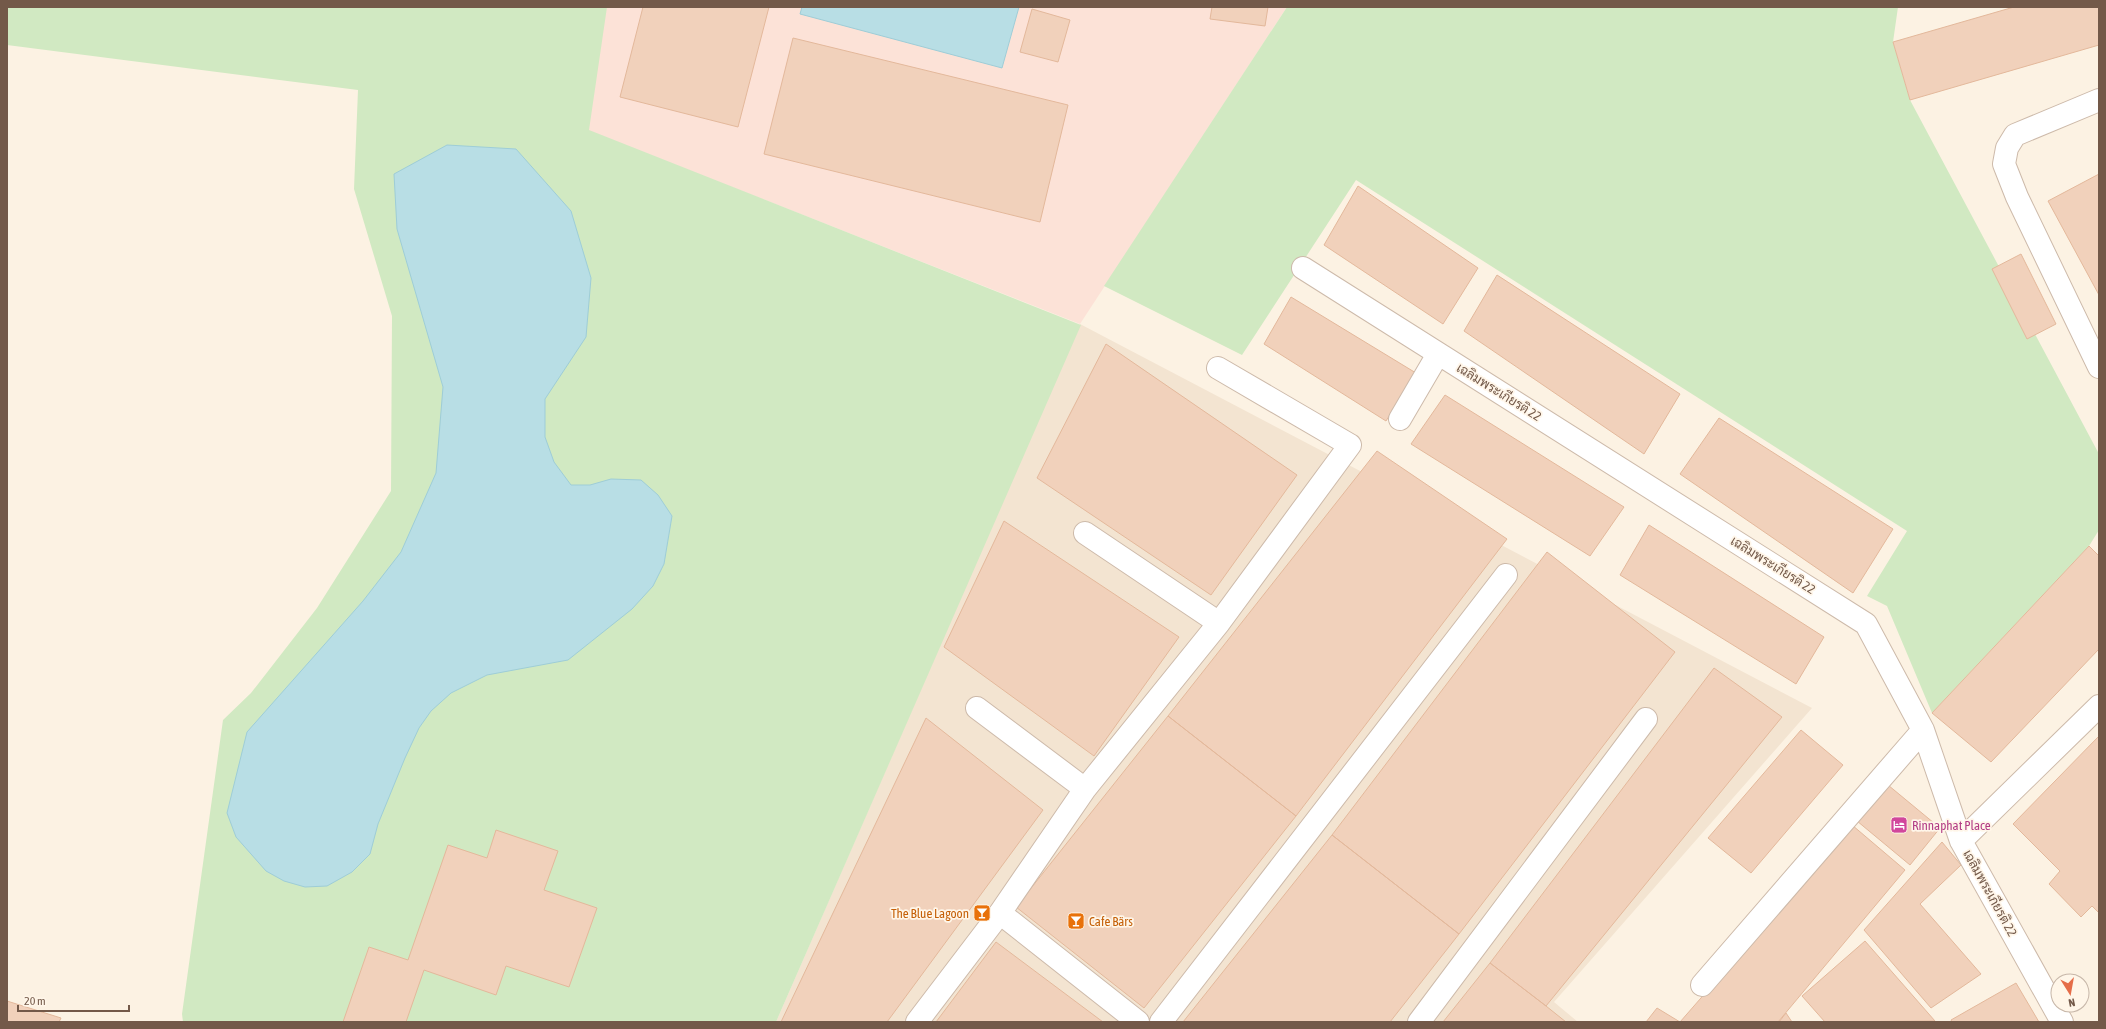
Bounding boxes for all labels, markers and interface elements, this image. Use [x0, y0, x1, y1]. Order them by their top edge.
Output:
street label: เฉลิมพระเกียรติ 22 [1454, 358, 1545, 424]
street label: เฉลิมพระเกียรติ 22 [1728, 531, 1819, 597]
hotel icon: Rinnaphat Place [1889, 815, 1909, 835]
place label: Rinnaphat Place [1912, 818, 1991, 833]
street label: เฉลิมพระเกียรติ 22 [1960, 846, 2022, 939]
bar icon: The Blue Lagoon [972, 903, 992, 923]
place label: The Blue Lagoon [891, 906, 969, 921]
bar icon: Cafe Bärs [1066, 911, 1086, 931]
place label: Cafe Bärs [1089, 914, 1133, 929]
north arrow [2050, 973, 2090, 1013]
scale bar [18, 987, 129, 1013]
text: 20 m [24, 994, 46, 1008]
text: N [2068, 996, 2076, 1009]

